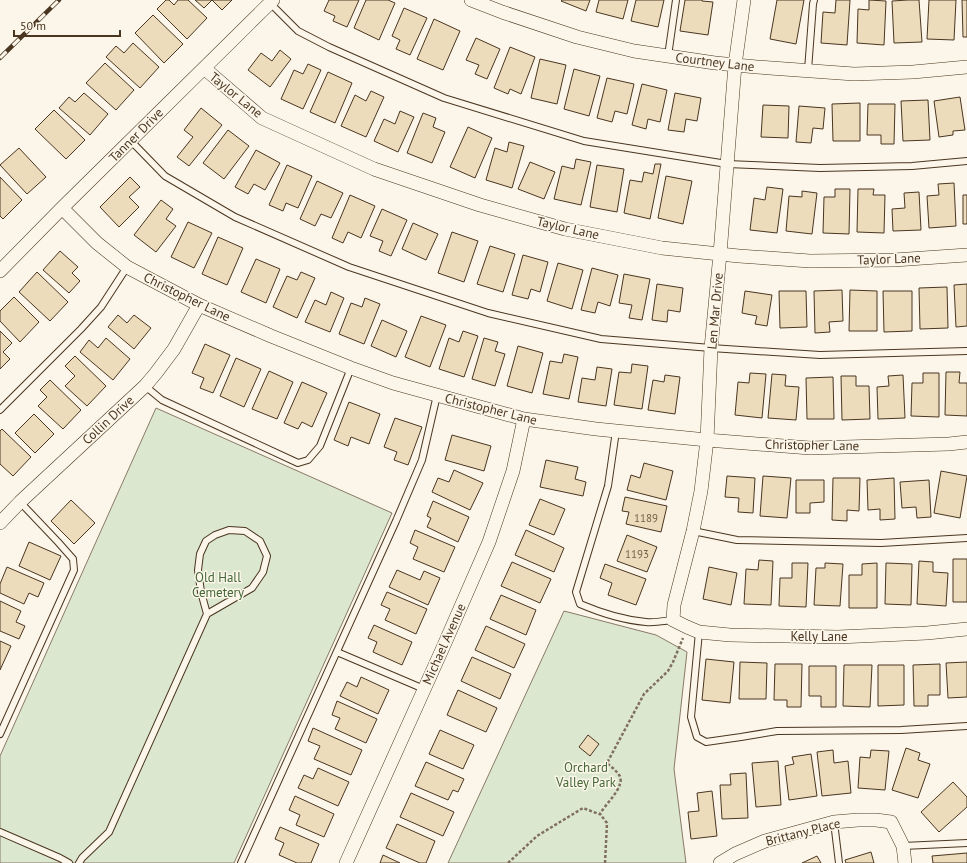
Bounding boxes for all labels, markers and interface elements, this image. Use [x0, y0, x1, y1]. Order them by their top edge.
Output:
scale bar [14, 12, 120, 38]
text: 50 m [20, 18, 46, 33]
street label: Courtney Lane [675, 49, 755, 75]
street label: Taylor Lane [206, 68, 266, 122]
street label: Tanner Drive [105, 104, 167, 166]
street label: Taylor Lane [535, 213, 601, 243]
street label: Taylor Lane [857, 249, 921, 269]
street label: Christopher Lane [141, 269, 233, 325]
street label: Len Mar Drive [703, 272, 727, 350]
street label: Christopher Lane [443, 389, 539, 429]
street label: Collin Drive [79, 392, 137, 448]
street label: Christopher Lane [765, 436, 859, 454]
house number: 1189 [634, 511, 658, 525]
house number: 1193 [625, 547, 649, 561]
park label: Old Hall Cemetery [192, 569, 244, 601]
street label: Michael Avenue [418, 601, 470, 687]
street label: Kelly Lane [790, 628, 848, 645]
park label: Orchard Valley Park [555, 759, 617, 791]
street label: Brittany Place [764, 814, 842, 850]

